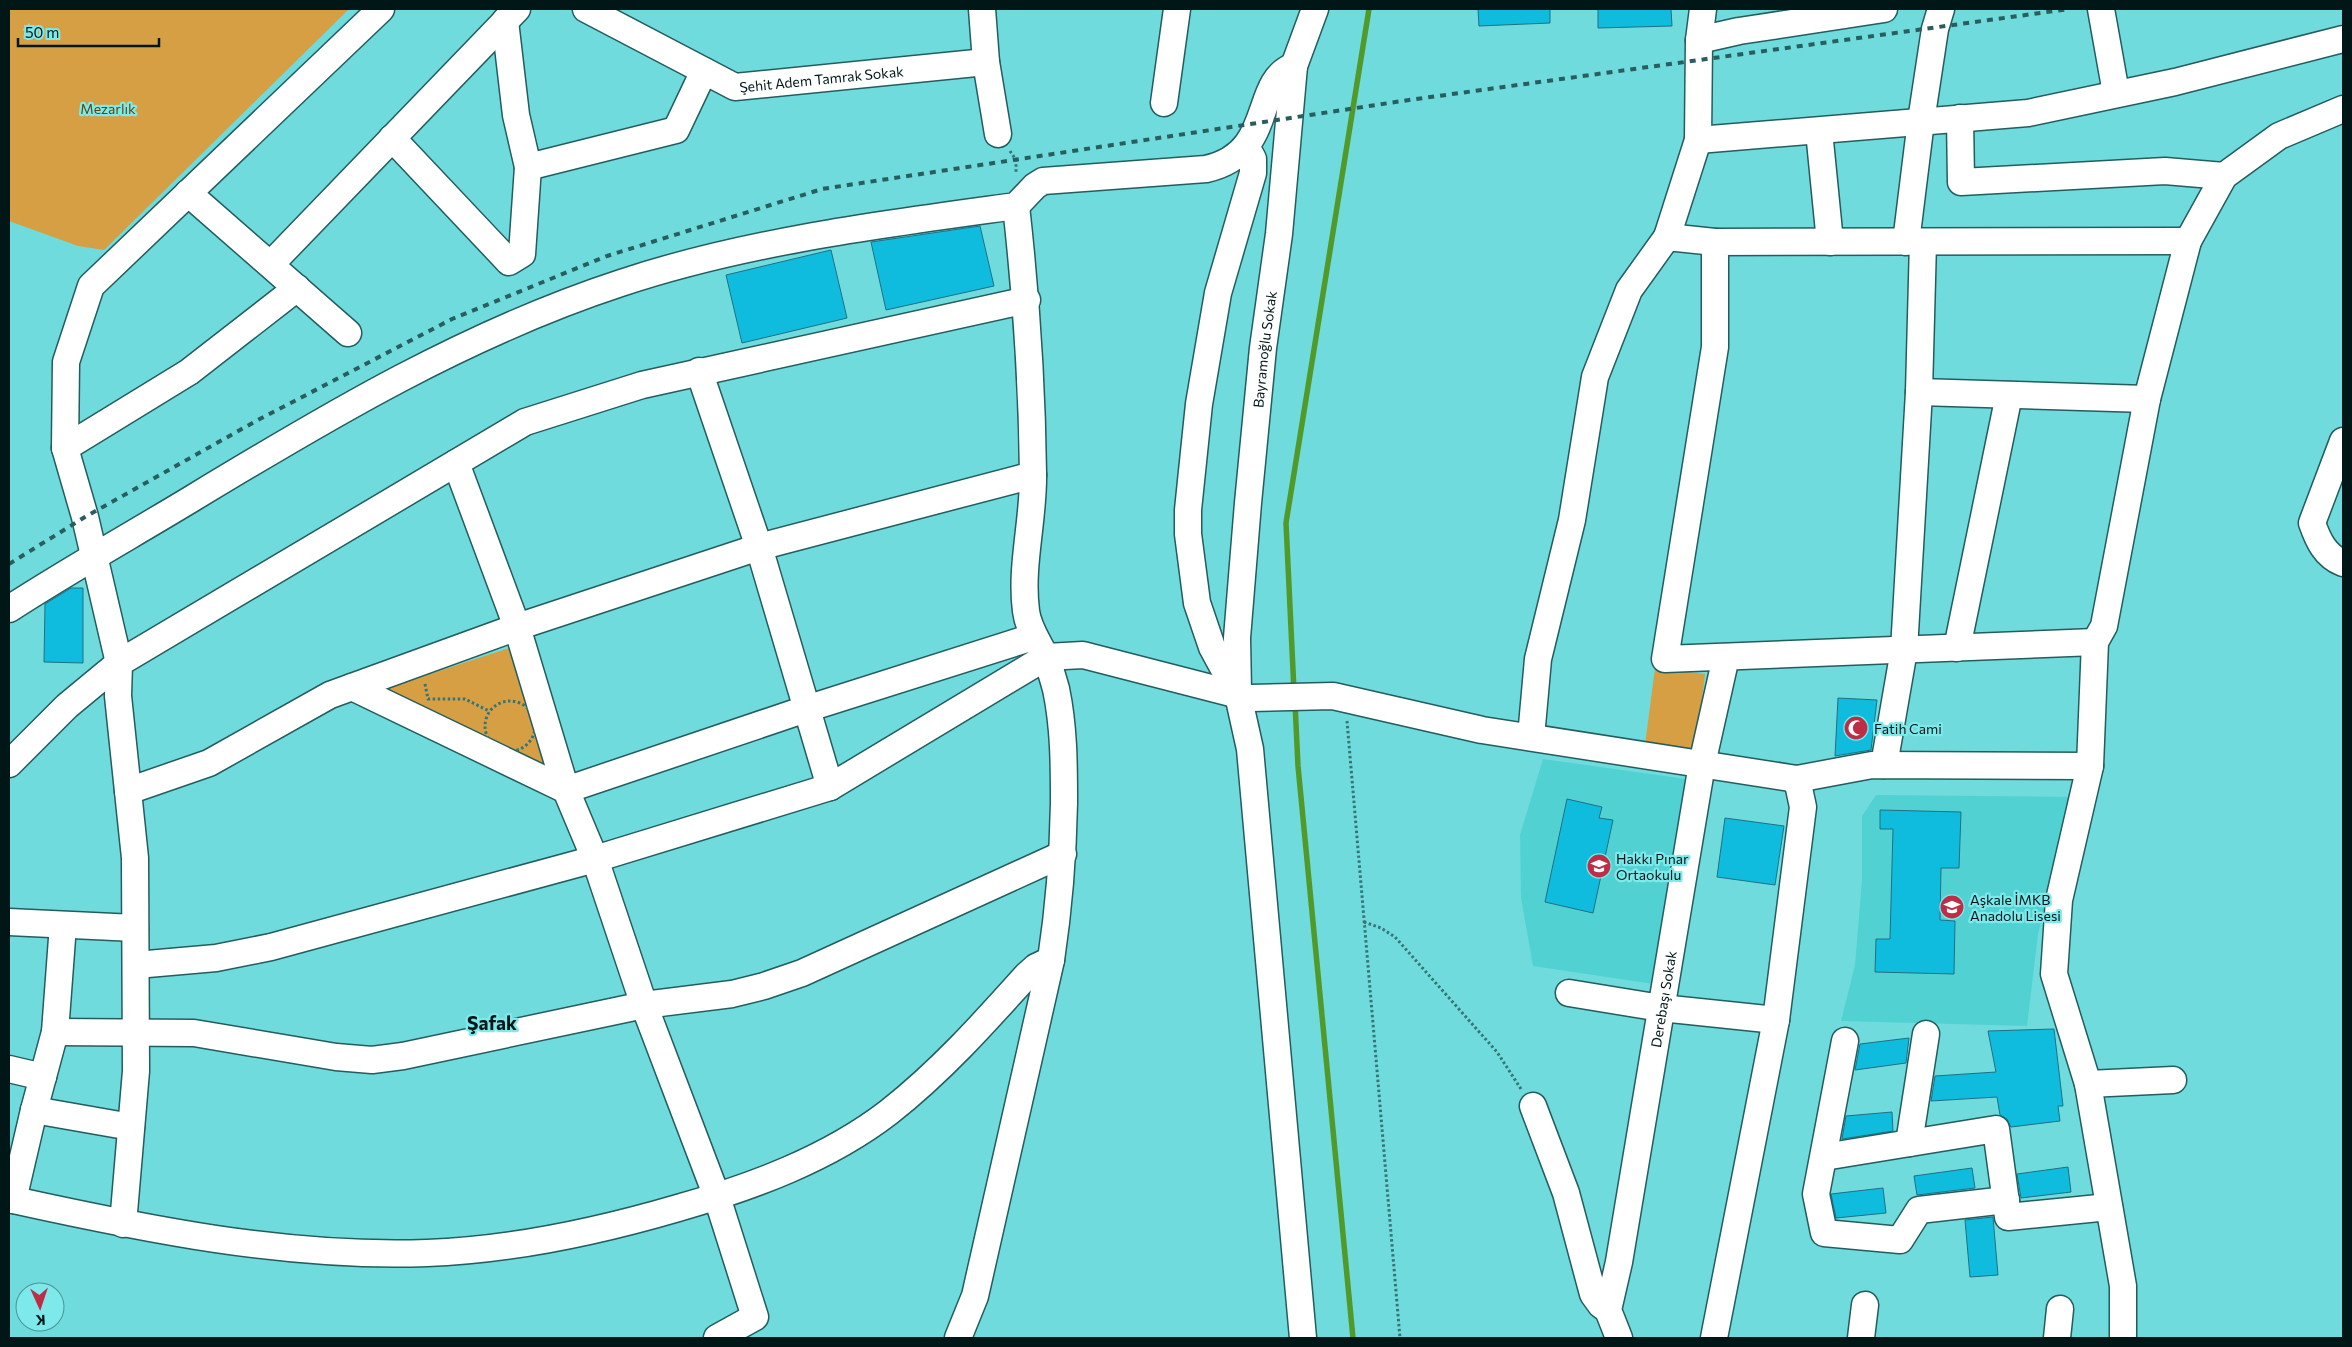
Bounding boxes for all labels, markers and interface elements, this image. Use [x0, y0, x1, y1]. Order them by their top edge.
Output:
scale bar [18, 15, 159, 47]
text: 50 m [25, 23, 59, 41]
street label: Şehit Adem Tamrak Sokak [739, 62, 905, 95]
park label: Mezarlık [80, 100, 136, 117]
street label: Bayramoğlu Sokak [1249, 289, 1279, 409]
mosque icon: Fatih Cami [1843, 715, 1869, 741]
place label: Fatih Cami [1874, 720, 1942, 737]
place label: Hakkı Pınar Ortaokulu [1616, 850, 1689, 883]
school or university icon: Hakkı Pınar Ortaokulu [1586, 853, 1612, 879]
place label: Aşkale İMKB Anadolu Lisesi [1970, 891, 2061, 924]
school or university icon: Aşkale İMKB Anadolu Lisesi [1939, 894, 1965, 920]
street label: Derebaşı Sokak [1646, 949, 1679, 1049]
district label: Şafak [467, 1011, 517, 1034]
north arrow [15, 1282, 65, 1332]
text: K [35, 1312, 46, 1329]

